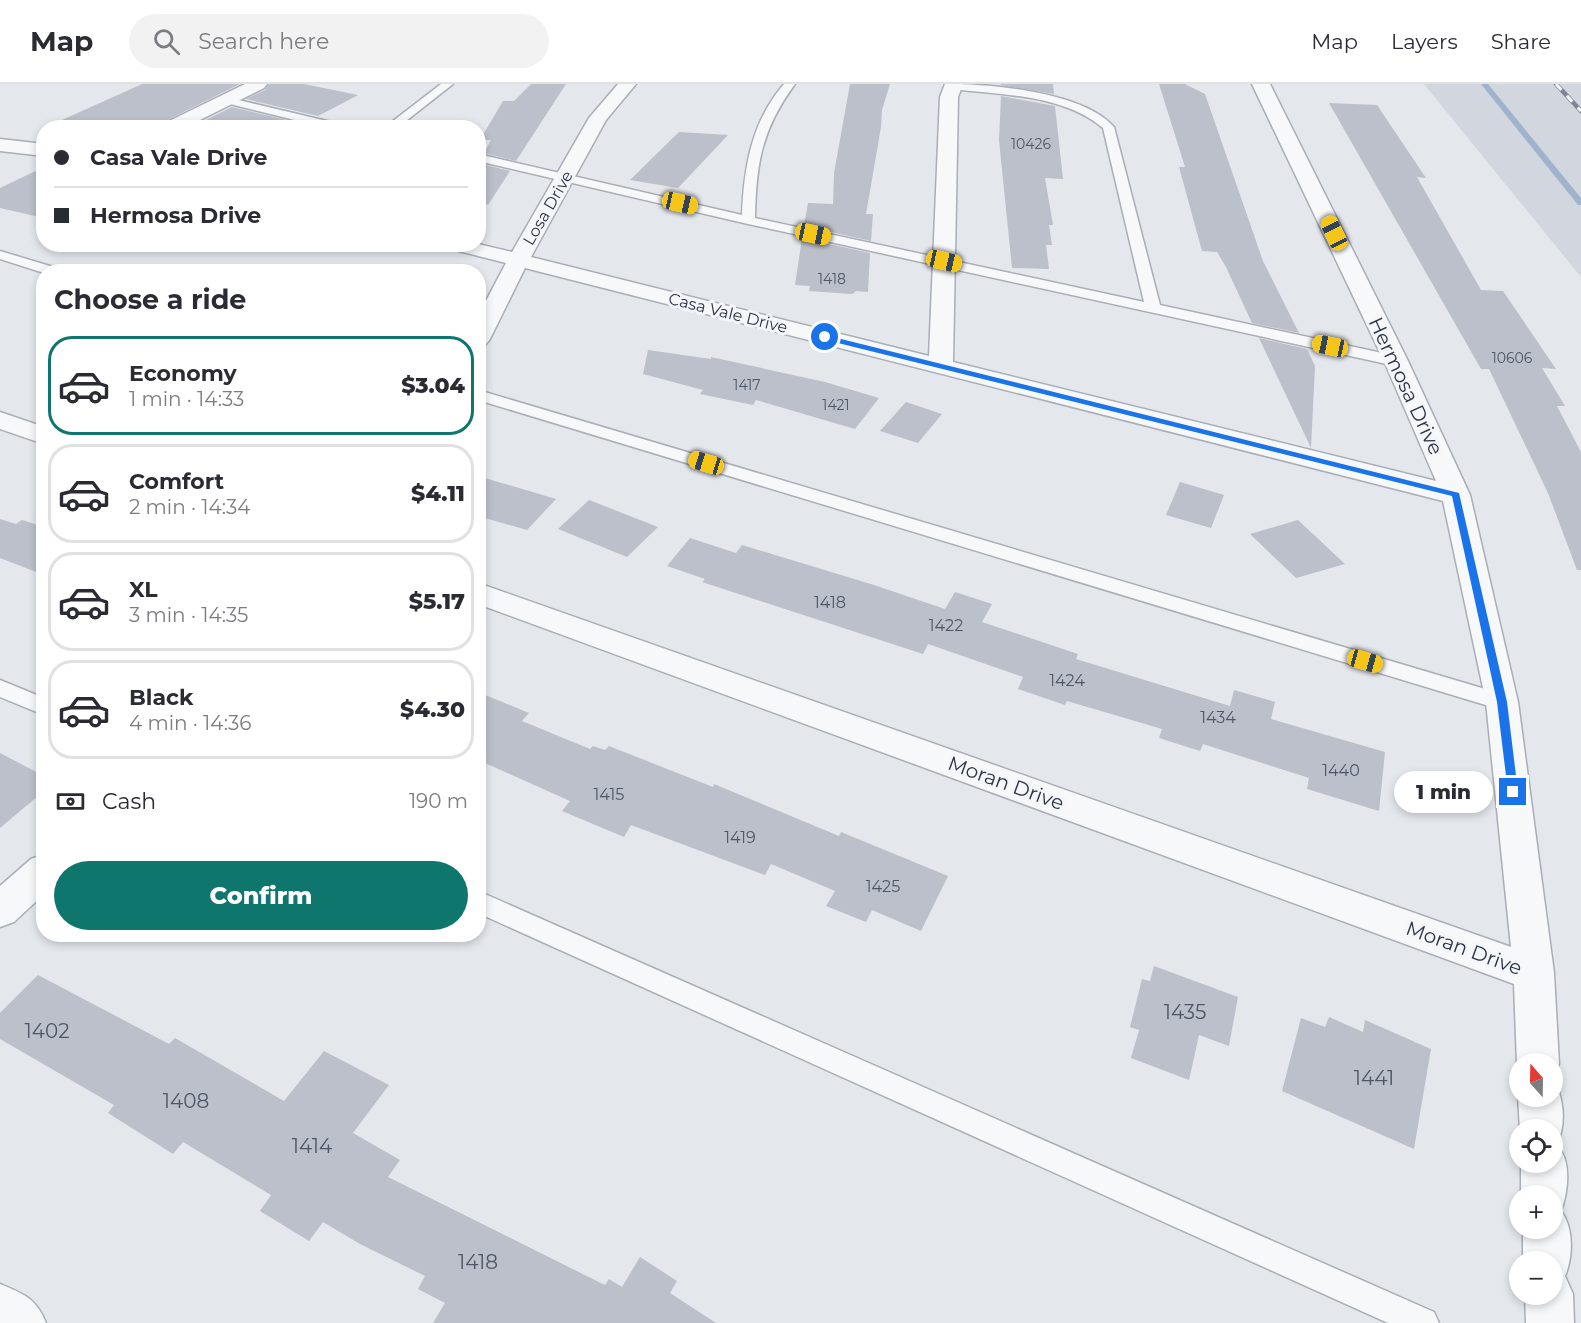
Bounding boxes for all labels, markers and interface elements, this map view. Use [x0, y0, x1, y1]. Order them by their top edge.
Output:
search box [129, 14, 549, 68]
text: Map [30, 24, 93, 58]
icon: search [150, 25, 183, 58]
text: Search here [198, 28, 329, 55]
text: Map [1311, 29, 1358, 54]
text: Layers [1391, 29, 1458, 54]
text: Share [1491, 29, 1551, 54]
house number: 10426 [1011, 135, 1051, 153]
text: Casa Vale Drive [90, 144, 267, 171]
street label: Losa Drive [519, 167, 577, 249]
car [660, 190, 700, 216]
text: Hermosa Drive [90, 202, 261, 229]
car [1318, 213, 1350, 253]
car [794, 221, 832, 247]
car [924, 248, 964, 274]
house number: 1418 [818, 270, 846, 288]
text: Choose a ride [54, 283, 246, 316]
street label: Casa Vale Drive [667, 289, 789, 337]
street label: Hermosa Drive [1364, 313, 1448, 459]
route start [811, 323, 838, 350]
car [1311, 333, 1349, 359]
house number: 10606 [1492, 349, 1533, 367]
icon: car [57, 359, 111, 413]
text: Economy [129, 360, 237, 387]
text: $3.04 [401, 372, 465, 399]
house number: 1417 [733, 376, 761, 394]
text: 1 min · 14:33 [129, 387, 244, 411]
house number: 1421 [822, 396, 850, 414]
car [686, 449, 726, 477]
icon: car [57, 467, 111, 521]
text: Comfort [129, 468, 224, 495]
text: $4.11 [411, 480, 465, 507]
text: 2 min · 14:34 [129, 495, 251, 519]
icon: car [57, 575, 111, 629]
text: XL [129, 576, 158, 603]
text: $5.17 [409, 588, 465, 615]
house number: 1418 [814, 593, 846, 612]
text: 3 min · 14:35 [129, 603, 248, 627]
house number: 1422 [929, 616, 963, 635]
car [1345, 647, 1385, 675]
house number: 1424 [1049, 671, 1085, 690]
icon: car [57, 683, 111, 737]
text: Black [129, 684, 193, 711]
text: $4.30 [400, 696, 465, 723]
house number: 1434 [1200, 708, 1236, 727]
text: 4 min · 14:36 [129, 711, 251, 735]
street label: Moran Drive [945, 751, 1067, 815]
house number: 1440 [1322, 761, 1360, 780]
callout: 1 min [1393, 771, 1492, 813]
route end [1499, 778, 1526, 805]
text: 1 min [1416, 780, 1471, 804]
icon: cash [54, 785, 87, 818]
house number: 1415 [594, 785, 624, 804]
text: Cash [102, 788, 156, 815]
text: 190 m [409, 789, 468, 813]
house number: 1419 [724, 828, 756, 847]
button: Confirm [54, 861, 468, 930]
house number: 1425 [866, 877, 900, 896]
street label: Moran Drive [1403, 916, 1525, 980]
house number: 1435 [1164, 1000, 1206, 1024]
house number: 1402 [24, 1019, 70, 1043]
north arrow [1509, 1053, 1563, 1107]
map controls [1509, 1053, 1563, 1305]
house number: 1441 [1354, 1066, 1394, 1090]
house number: 1408 [163, 1089, 209, 1113]
button: locate [1509, 1119, 1563, 1173]
house number: 1414 [292, 1134, 332, 1158]
button: + [1509, 1185, 1563, 1239]
house number: 1418 [458, 1250, 498, 1274]
button: − [1509, 1251, 1563, 1305]

